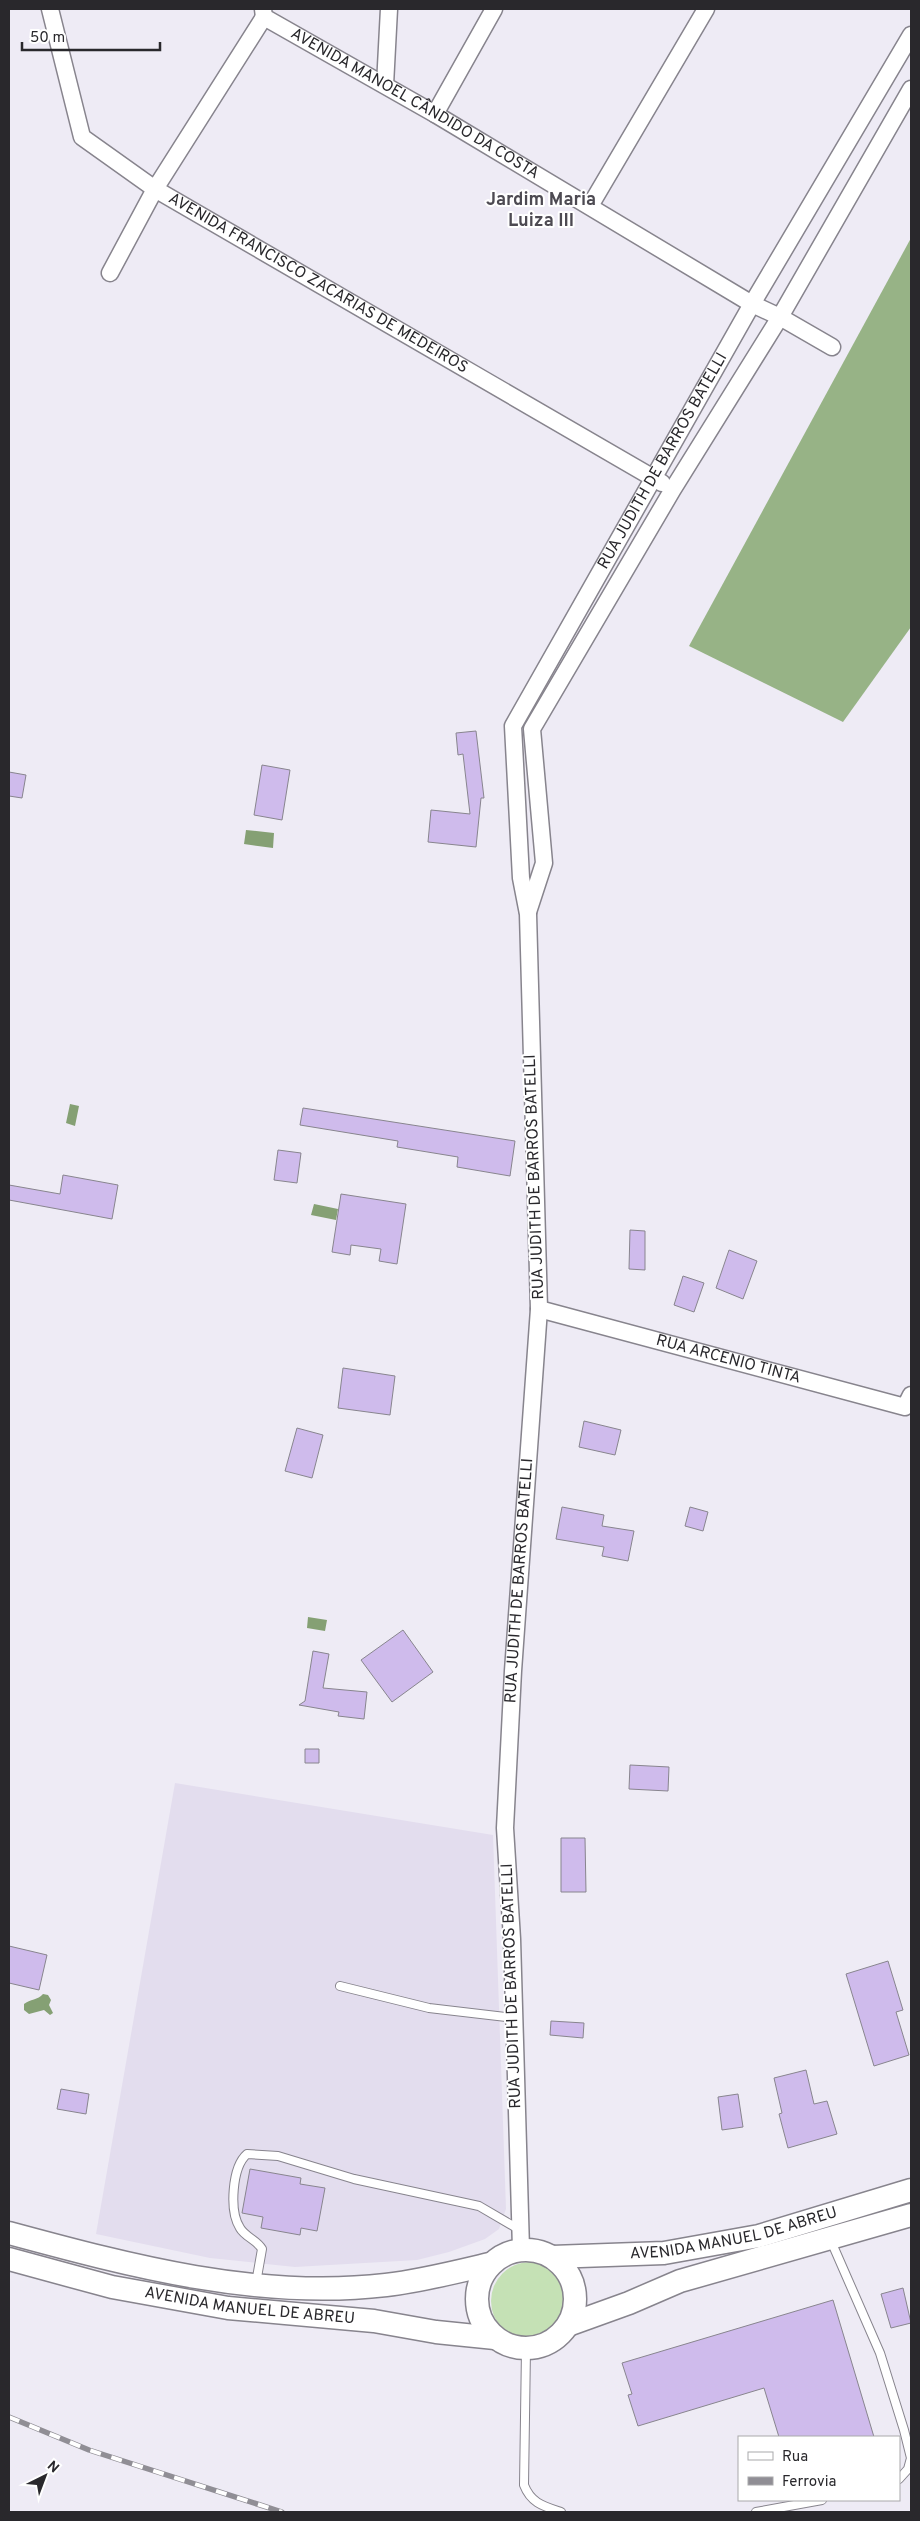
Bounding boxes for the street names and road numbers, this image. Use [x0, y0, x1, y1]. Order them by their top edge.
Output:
street label: AVENIDA MANOEL CÂNDIDO DA COSTA [287, 24, 543, 184]
street label: AVENIDA FRANCISCO ZACARIAS DE MEDEIROS [165, 189, 471, 378]
street label: RUA JUDITH DE BARROS BATELLI [594, 349, 732, 573]
street label: RUA JUDITH DE BARROS BATELLI [521, 1054, 549, 1300]
street label: RUA ARCENIO TINTA [654, 1331, 803, 1389]
street label: RUA JUDITH DE BARROS BATELLI [501, 1458, 538, 1704]
street label: RUA JUDITH DE BARROS BATELLI [498, 1863, 526, 2109]
street label: AVENIDA MANUEL DE ABREU [630, 2203, 840, 2264]
street label: AVENIDA MANUEL DE ABREU [143, 2283, 356, 2329]

